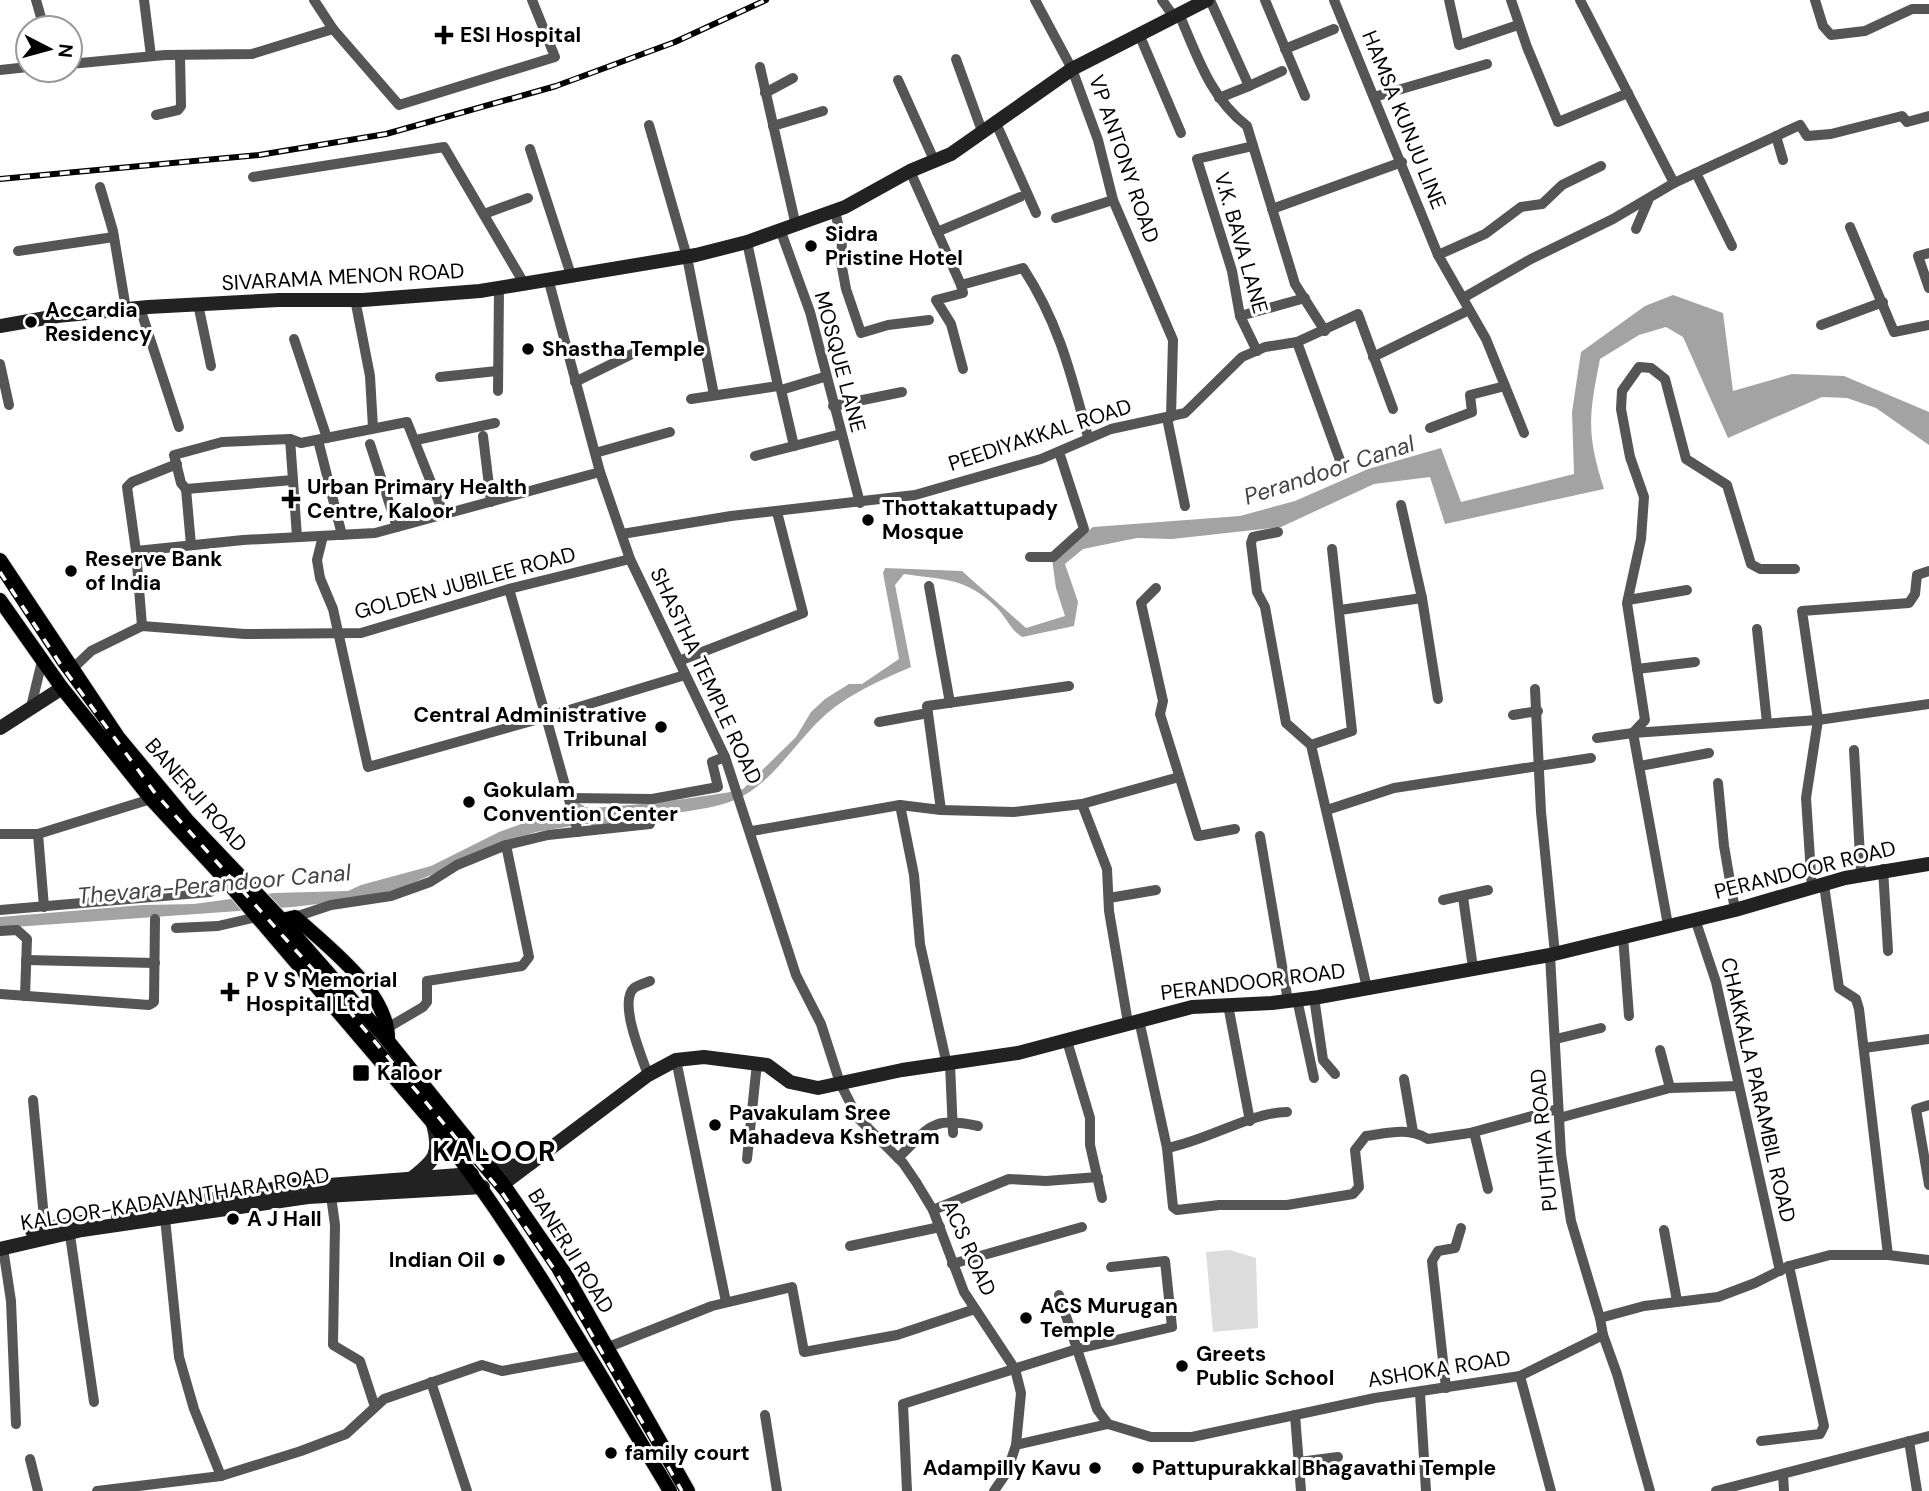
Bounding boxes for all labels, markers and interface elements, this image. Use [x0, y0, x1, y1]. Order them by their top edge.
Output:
north arrow [14, 14, 84, 84]
place label: ESI Hospital [460, 21, 581, 49]
marker: ESI Hospital [434, 25, 454, 45]
street label: HAMSA KUNJU LINE [1355, 26, 1453, 214]
text: N [52, 43, 79, 59]
street label: VP ANTONY ROAD [1082, 71, 1166, 247]
street label: V.K. BAVA LANE [1207, 169, 1275, 317]
place label: Sidra Pristine Hotel [825, 220, 963, 272]
marker: Sidra Pristine Hotel [803, 238, 819, 254]
street label: SIVARAMA MENON ROAD [221, 257, 465, 297]
street label: MOSQUE LANE [808, 288, 872, 436]
place label: Accardia Residency [45, 296, 152, 348]
marker: Accardia Residency [23, 314, 39, 330]
place label: Shastha Temple [542, 335, 705, 363]
marker: Shastha Temple [520, 341, 536, 357]
street label: PEEDIYAKKAL ROAD [945, 392, 1135, 478]
water label: Perandoor Canal [1240, 428, 1419, 512]
place label: Urban Primary Health Centre, Kaloor [307, 473, 527, 525]
marker: Urban Primary Health Centre, Kaloor [281, 489, 301, 509]
place label: Thottakattupady Mosque [882, 494, 1058, 546]
marker: Thottakattupady Mosque [860, 512, 876, 528]
street label: GOLDEN JUBILEE ROAD [351, 540, 579, 626]
place label: Reserve Bank of India [85, 545, 222, 597]
marker: Reserve Bank of India [63, 563, 79, 579]
street label: SHASTHA TEMPLE ROAD [643, 563, 769, 789]
place label: Central Administrative Tribunal [413, 701, 647, 753]
marker: Central Administrative Tribunal [653, 719, 669, 735]
street label: BANERJI ROAD [139, 732, 253, 858]
place label: Gokulam Convention Center [483, 776, 678, 828]
marker: Gokulam Convention Center [461, 794, 477, 810]
street label: PERANDOOR ROAD [1711, 834, 1899, 906]
water label: Thevara-Perandoor Canal [76, 857, 353, 911]
street label: CHAKKALA PARAMBIL ROAD [1714, 955, 1802, 1225]
street label: PERANDOOR ROAD [1159, 957, 1347, 1007]
place label: P V S Memorial Hospital Ltd [246, 966, 397, 1018]
marker: P V S Memorial Hospital Ltd [220, 982, 240, 1002]
place label: Kaloor [377, 1059, 442, 1087]
marker: Kaloor [351, 1063, 371, 1083]
street label: PUTHIYA ROAD [1524, 1067, 1564, 1213]
place label: Pavakulam Sree Mahadeva Kshetram [729, 1099, 940, 1151]
marker: Pavakulam Sree Mahadeva Kshetram [707, 1117, 723, 1133]
district label: KALOOR [432, 1133, 558, 1170]
street label: KALOOR-KADAVANTHARA ROAD [19, 1161, 331, 1237]
street label: BANERJI ROAD [521, 1183, 621, 1319]
street label: ACS ROAD [935, 1196, 1003, 1300]
place label: A J Hall [247, 1205, 322, 1233]
marker: A J Hall [225, 1211, 241, 1227]
place label: Indian Oil [389, 1246, 485, 1274]
marker: Indian Oil [491, 1252, 507, 1268]
place label: ACS Murugan Temple [1040, 1292, 1178, 1344]
marker: ACS Murugan Temple [1018, 1310, 1034, 1326]
place label: Greets Public School [1196, 1340, 1334, 1392]
street label: ASHOKA ROAD [1365, 1344, 1513, 1394]
marker: Greets Public School [1174, 1358, 1190, 1374]
place label: family court [625, 1439, 750, 1467]
marker: family court [603, 1445, 619, 1461]
place label: Adampilly Kavu [923, 1454, 1081, 1482]
place label: Pattupurakkal Bhagavathi Temple [1152, 1454, 1496, 1482]
marker: Adampilly Kavu [1087, 1460, 1103, 1476]
marker: Pattupurakkal Bhagavathi Temple [1130, 1460, 1146, 1476]

